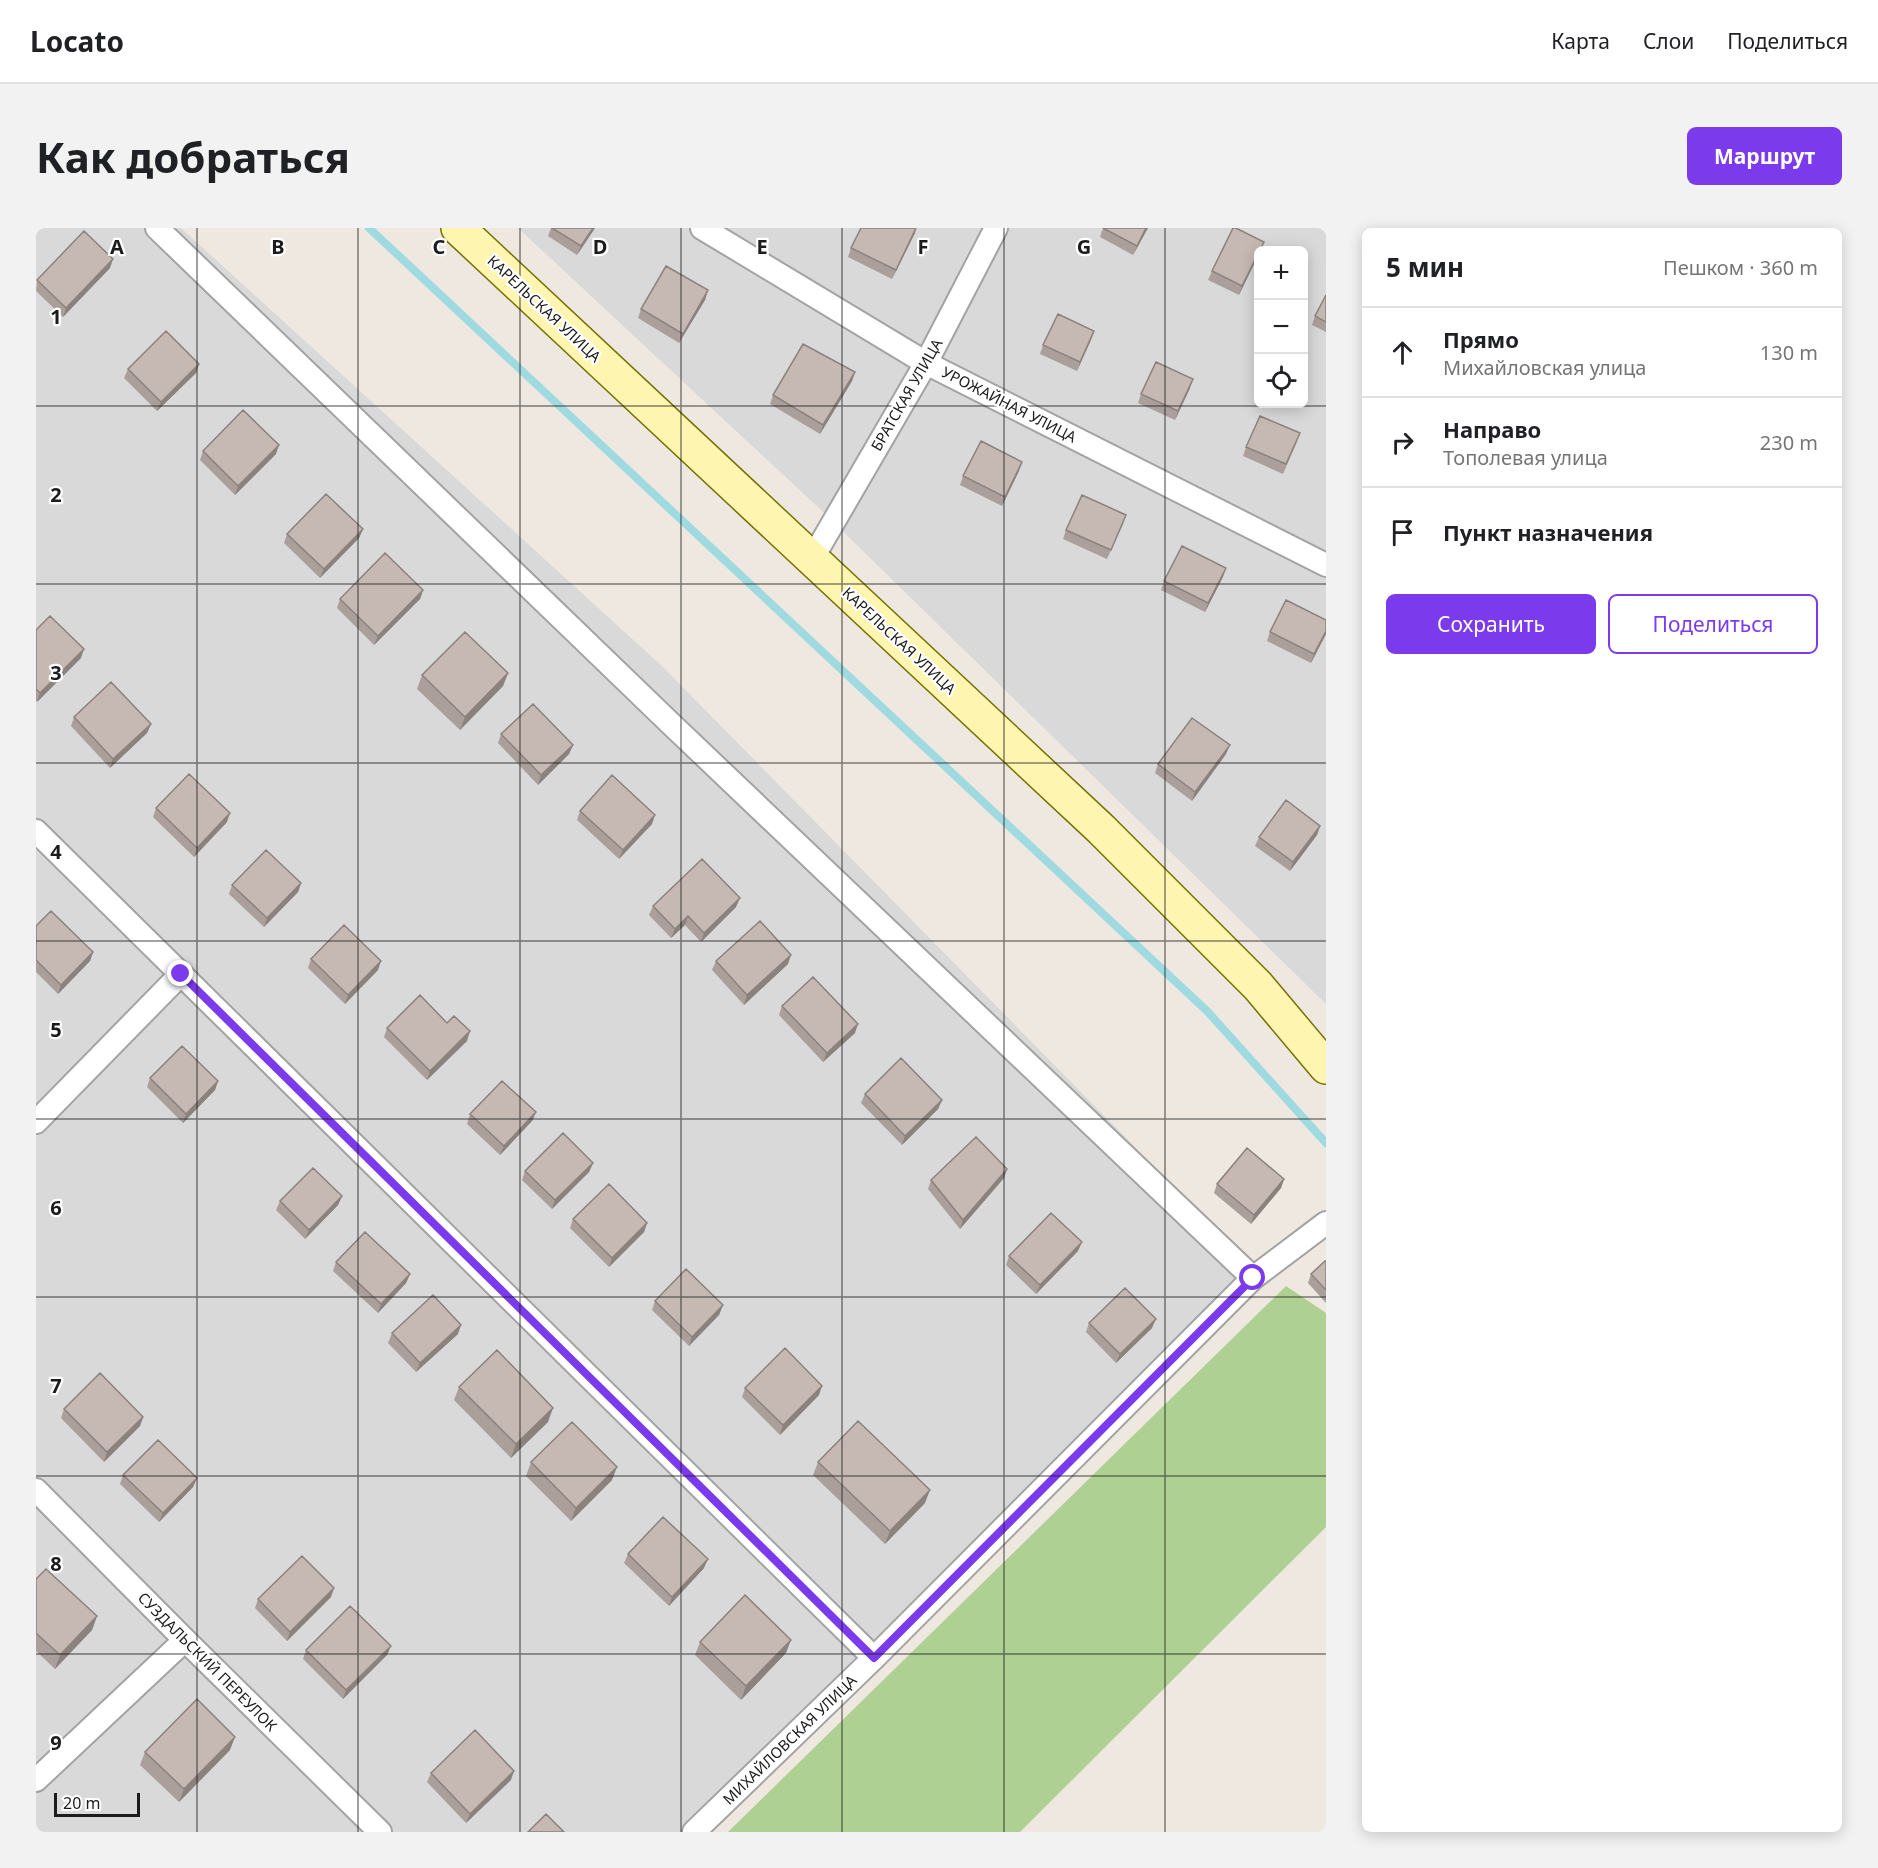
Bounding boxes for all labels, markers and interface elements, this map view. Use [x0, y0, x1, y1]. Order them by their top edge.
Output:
text: Locato [30, 22, 124, 60]
text: Карта [1551, 27, 1610, 55]
text: Слои [1643, 27, 1694, 55]
text: Поделиться [1727, 27, 1848, 55]
button: Маршрут [1687, 127, 1842, 185]
text: Как добраться [36, 128, 350, 185]
text: A [110, 233, 124, 260]
text: B [271, 233, 285, 260]
text: C [433, 233, 446, 260]
text: D [593, 233, 607, 260]
text: E [756, 233, 768, 260]
text: F [918, 233, 928, 260]
text: G [1077, 233, 1091, 260]
map controls [1254, 246, 1308, 408]
button: + [1254, 246, 1308, 300]
text: 5 мин [1386, 249, 1464, 285]
street label: КАРЕЛЬСКАЯ УЛИЦА [484, 250, 606, 366]
text: Пешком · 360 m [1663, 254, 1818, 281]
button: − [1254, 300, 1308, 354]
text: 1 [50, 303, 62, 330]
text: Прямо [1443, 324, 1519, 354]
street label: БРАТСКАЯ УЛИЦА [866, 334, 947, 454]
icon: ahead [1386, 336, 1419, 369]
text: 130 m [1760, 339, 1818, 366]
button: locate [1254, 354, 1308, 408]
text: Михайловская улица [1443, 354, 1646, 381]
street label: УРОЖАЙНАЯ УЛИЦА [939, 361, 1081, 447]
text: Направо [1443, 414, 1541, 444]
icon: right [1386, 426, 1419, 459]
text: 230 m [1760, 429, 1818, 456]
text: Тополевая улица [1443, 444, 1608, 471]
text: 2 [50, 481, 62, 508]
icon: arrive [1386, 516, 1419, 549]
text: Пункт назначения [1443, 517, 1653, 547]
street label: КАРЕЛЬСКАЯ УЛИЦА [839, 582, 961, 698]
button: Сохранить [1386, 594, 1596, 654]
button: Поделиться [1608, 594, 1818, 654]
text: 3 [50, 659, 62, 686]
text: 4 [50, 838, 62, 865]
route end [167, 960, 193, 986]
text: 5 [50, 1016, 62, 1043]
text: 6 [50, 1194, 62, 1221]
route start [1239, 1264, 1265, 1290]
text: 7 [50, 1372, 62, 1399]
text: 8 [50, 1550, 62, 1577]
street label: СУЗДАЛЬСКИЙ ПЕРЕУЛОК [134, 1587, 282, 1736]
street label: МИХАЙЛОВСКАЯ УЛИЦА [718, 1670, 861, 1809]
text: 9 [50, 1729, 62, 1756]
scale bar [54, 1790, 140, 1818]
text: 20 m [63, 1792, 100, 1814]

